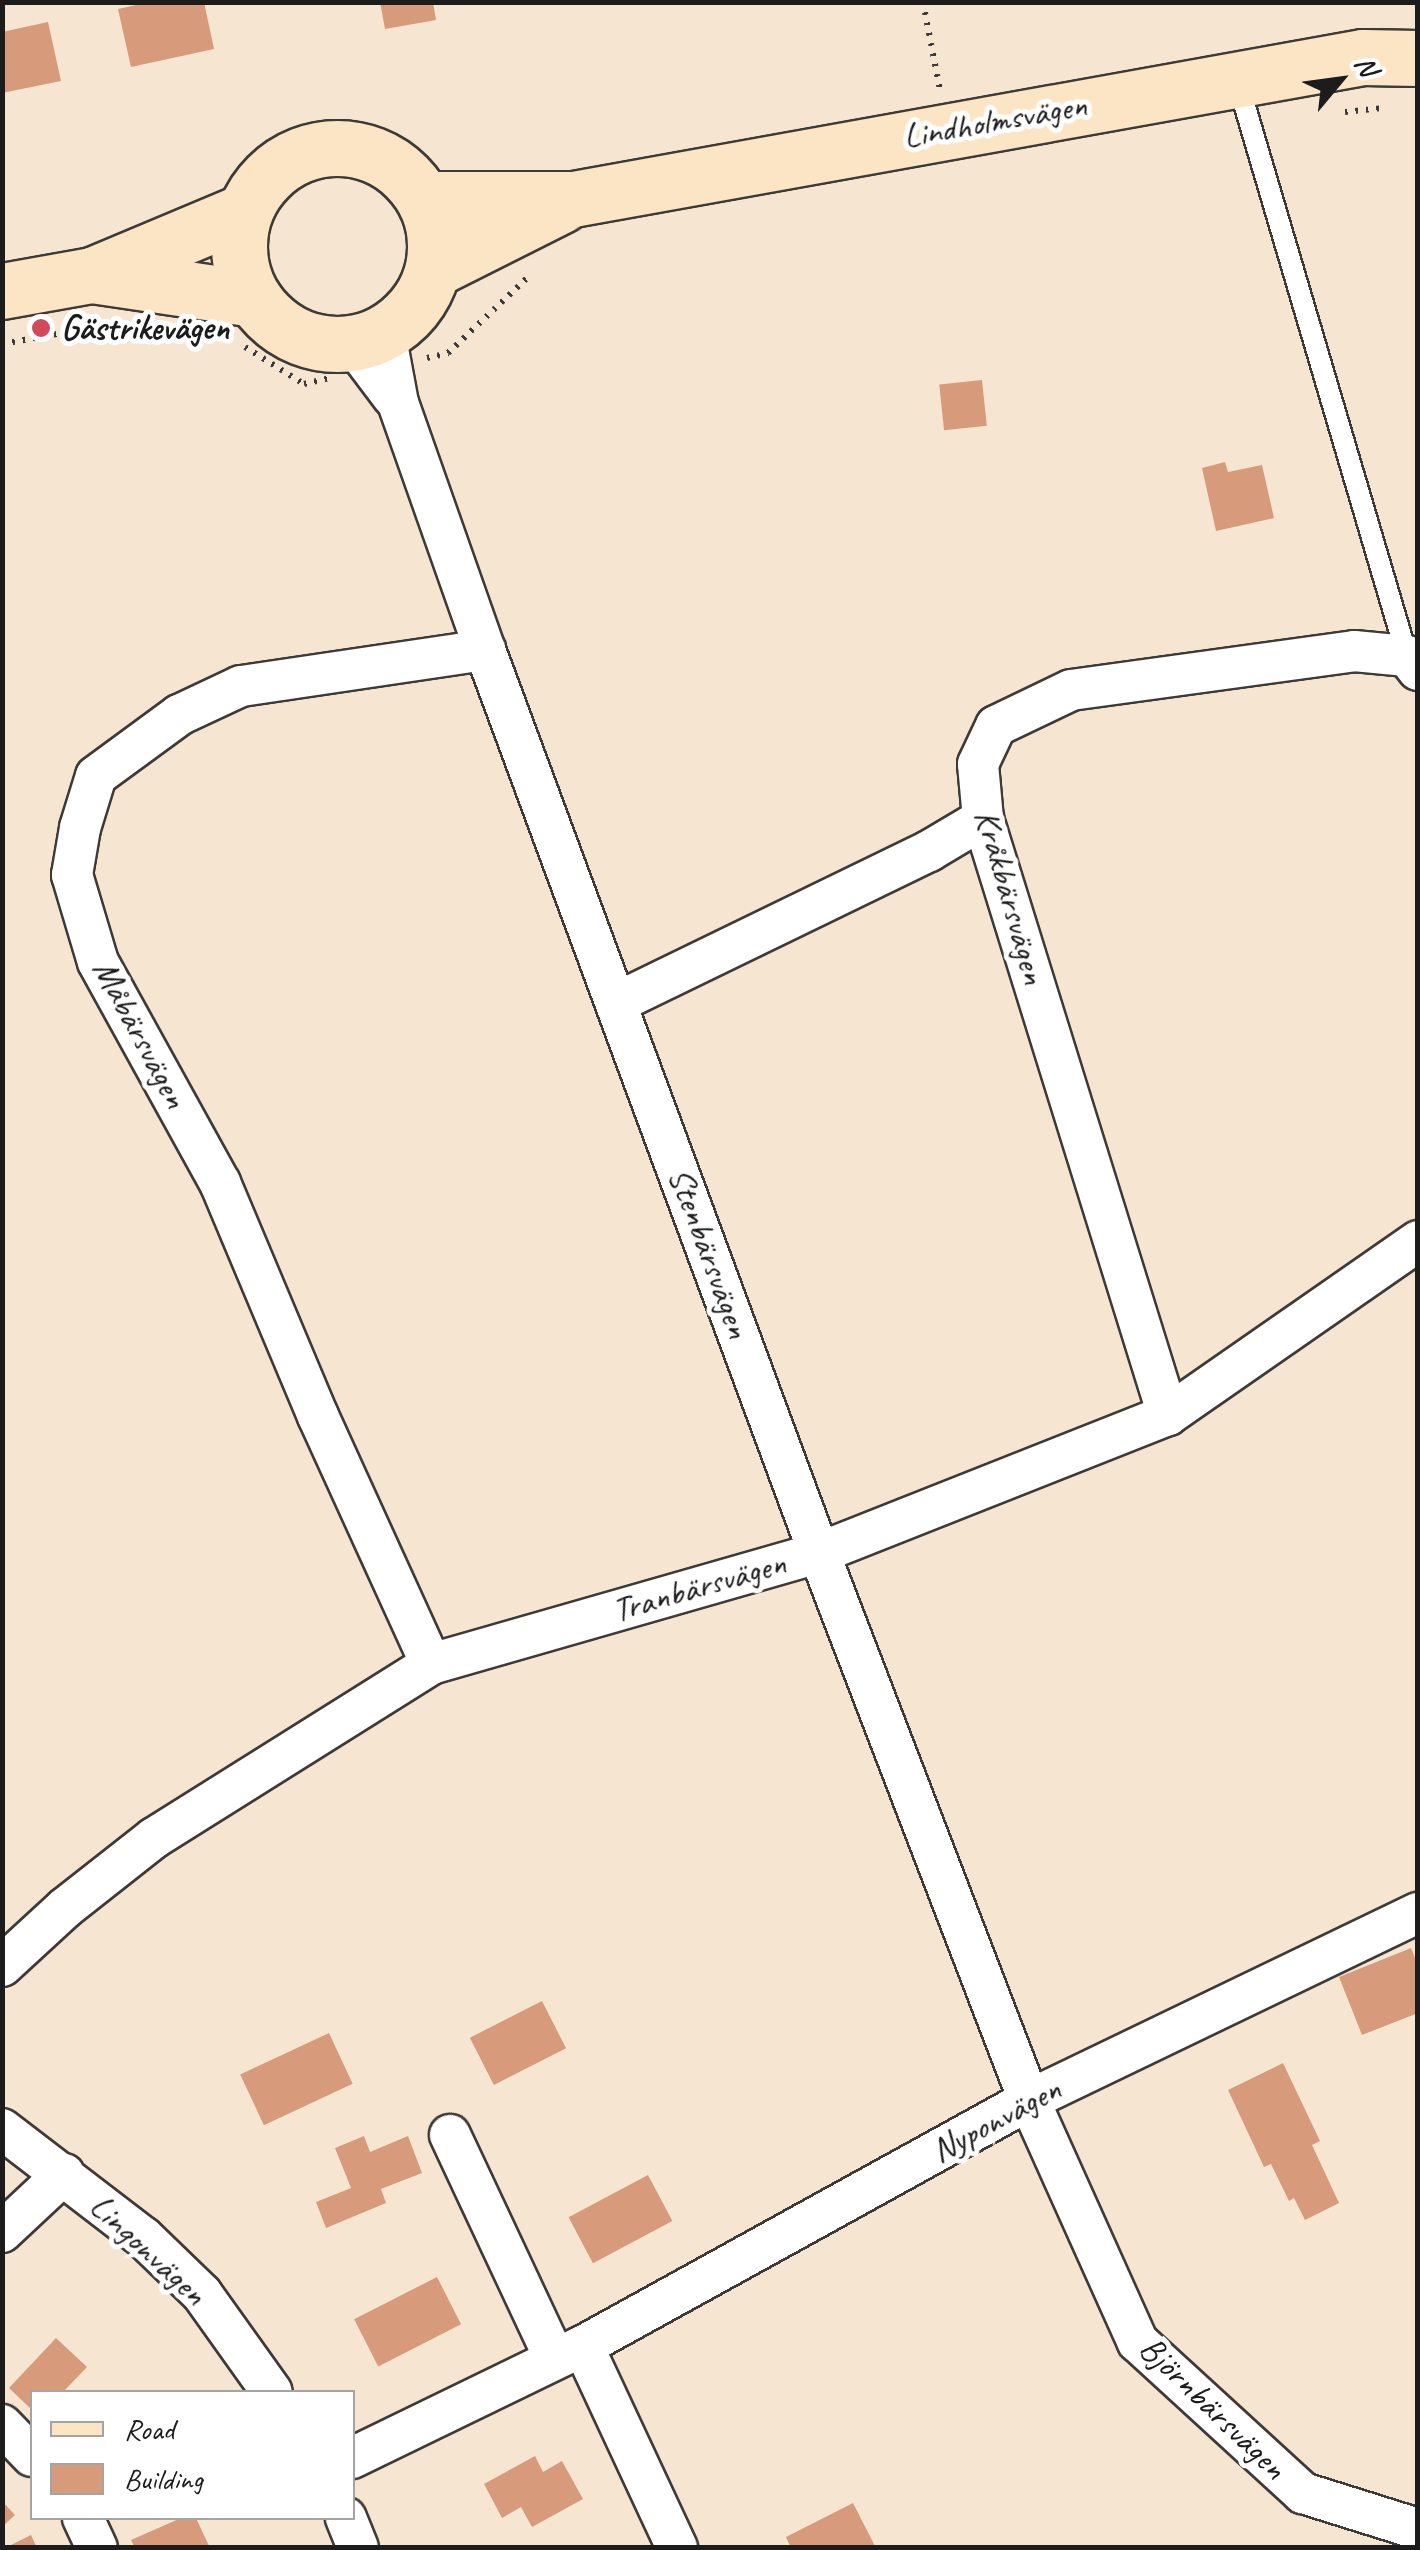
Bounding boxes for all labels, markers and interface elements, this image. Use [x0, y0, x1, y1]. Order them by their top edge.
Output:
north arrow [1290, 30, 1390, 130]
text: N [1347, 49, 1386, 81]
street label: Lindholmsvägen [900, 84, 1090, 158]
place label: Gästrikevägen [61, 307, 229, 349]
marker: Gästrikevägen [30, 317, 52, 339]
street label: Kråkbärsvägen [965, 805, 1055, 989]
street label: Måbärsvägen [83, 953, 197, 1115]
street label: Stenbärsvägen [659, 1162, 759, 1344]
street label: Tranbärsvägen [608, 1542, 790, 1632]
street label: Nyponvägen [924, 2068, 1068, 2172]
street label: Lingonvägen [81, 2185, 215, 2315]
street label: Björnbärsvägen [1131, 2328, 1295, 2488]
legend [30, 2390, 355, 2520]
text: Road [124, 2410, 174, 2448]
text: Building [124, 2460, 203, 2498]

